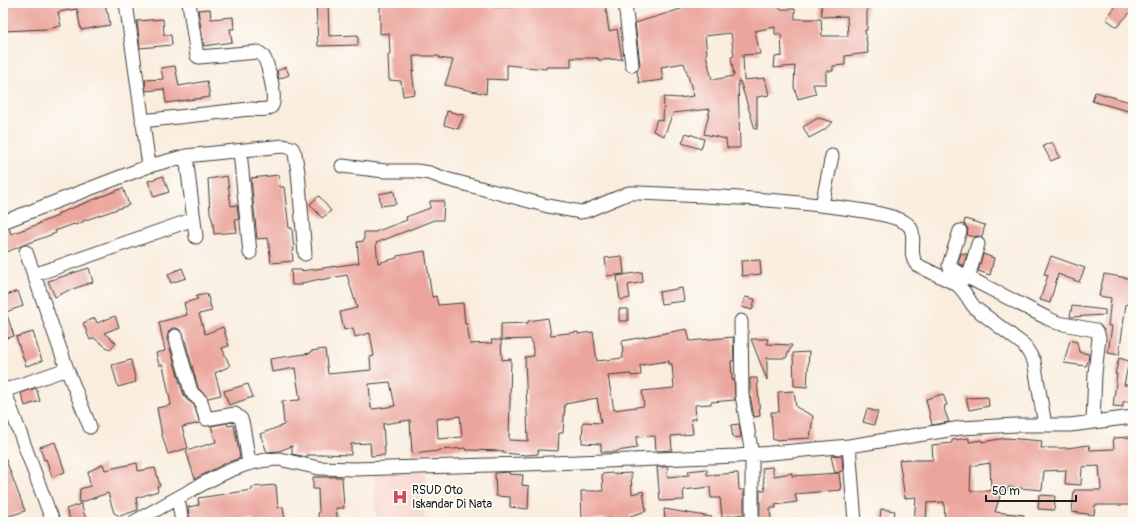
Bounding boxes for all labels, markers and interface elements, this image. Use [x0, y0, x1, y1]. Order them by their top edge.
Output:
scale bar [986, 477, 1076, 503]
place label: RSUD Oto Iskandar Di Nata [412, 483, 493, 512]
text: 50 m [992, 484, 1020, 499]
hospital icon: RSUD Oto Iskandar Di Nata [391, 488, 409, 506]

